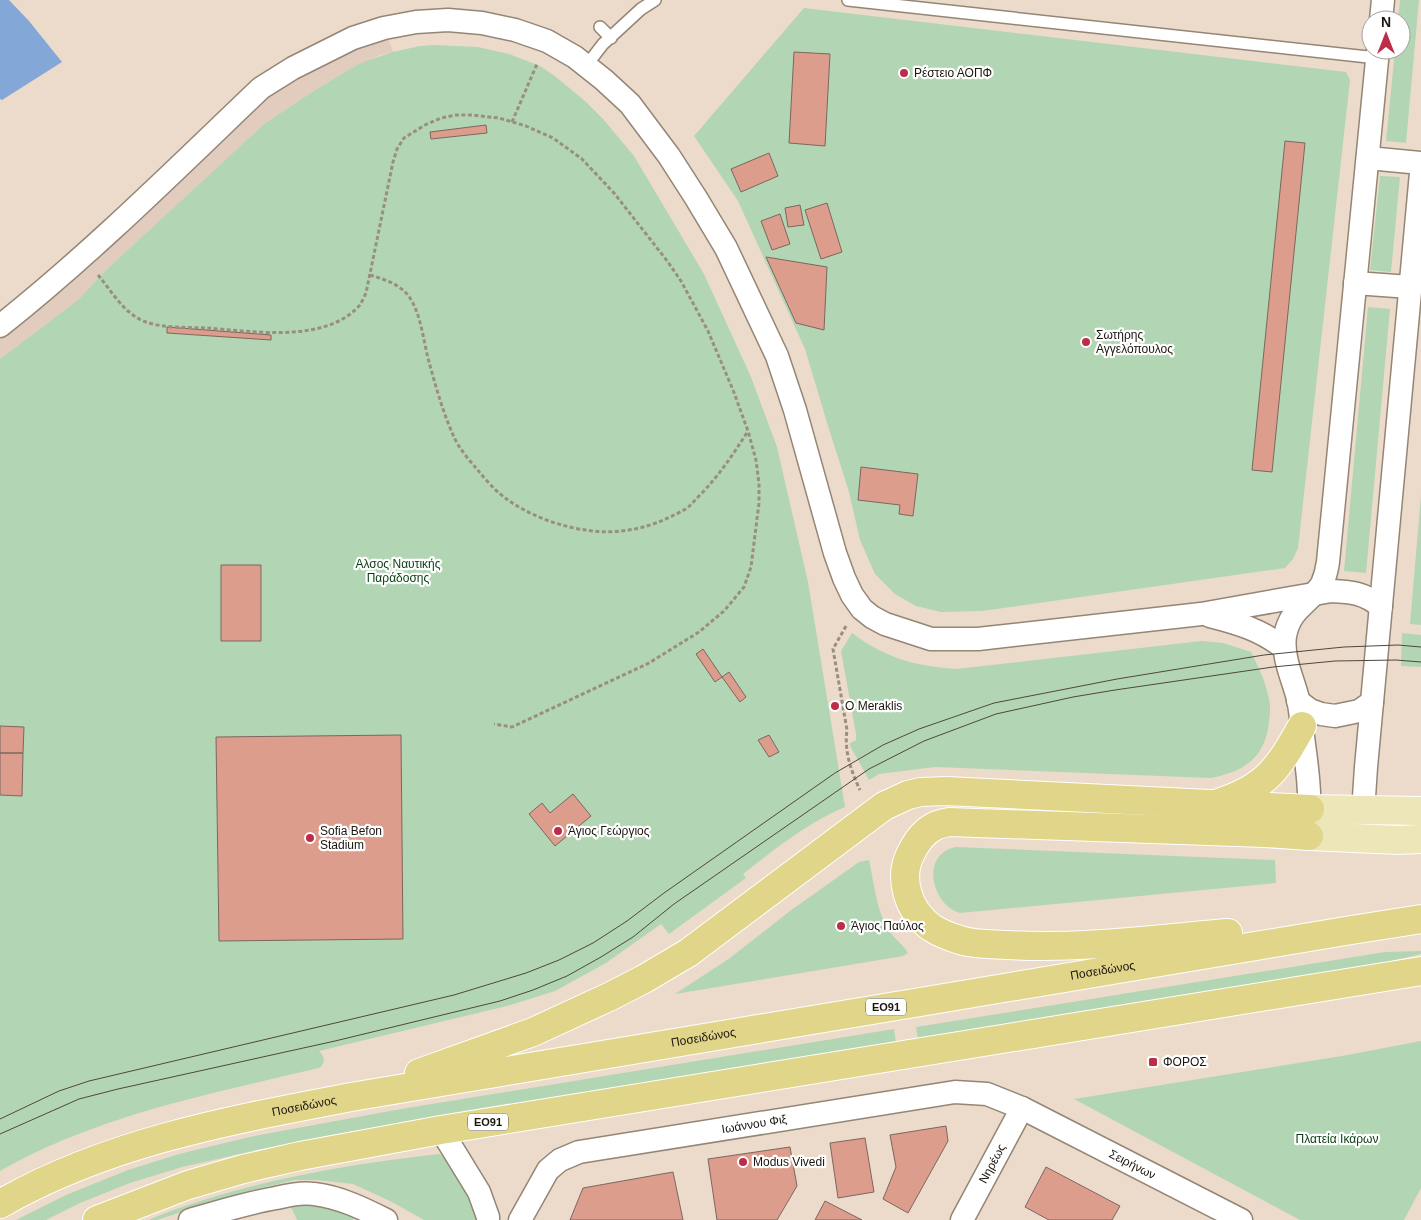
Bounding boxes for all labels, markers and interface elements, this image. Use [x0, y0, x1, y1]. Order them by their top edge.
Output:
north arrow [1361, 10, 1411, 60]
text: N [1381, 14, 1391, 30]
place label: Ρέστειο ΑΟΠΦ [914, 66, 992, 80]
marker: Ρέστειο ΑΟΠΦ [898, 67, 910, 79]
place label: Σωτήρης Αγγελόπουλος [1096, 328, 1173, 356]
marker: Σωτήρης Αγγελόπουλος [1080, 336, 1092, 348]
park label: Αλσος Ναυτικής Παράδοσης [355, 557, 441, 585]
place label: O Meraklis [845, 699, 902, 713]
marker: O Meraklis [829, 700, 841, 712]
place label: Sofia Befon Stadium [320, 824, 382, 852]
place label: Άγιος Γεώργιος [568, 824, 650, 838]
marker: Άγιος Γεώργιος [552, 825, 564, 837]
marker: Sofia Befon Stadium [304, 832, 316, 844]
place label: Άγιος Παύλος [851, 919, 924, 933]
marker: Άγιος Παύλος [835, 920, 847, 932]
street label: Ποσειδώνος [1069, 958, 1136, 983]
road number: ΕΟ91 [866, 999, 906, 1016]
street label: Ποσειδώνος [670, 1025, 737, 1050]
place label: ΦΟΡΟΣ [1163, 1055, 1207, 1069]
marker: ΦΟΡΟΣ [1147, 1056, 1159, 1068]
street label: Ποσειδώνος [271, 1093, 338, 1119]
street label: Ιωάννου Φιξ [721, 1112, 788, 1136]
road number: ΕΟ91 [468, 1114, 508, 1130]
park label: Πλατεία Ικάρων [1296, 1132, 1378, 1146]
street label: Νηρέως [976, 1141, 1009, 1186]
street label: Σειρήνων [1107, 1147, 1158, 1182]
place label: Modus Vivedi [753, 1155, 825, 1169]
marker: Modus Vivedi [737, 1156, 749, 1168]

